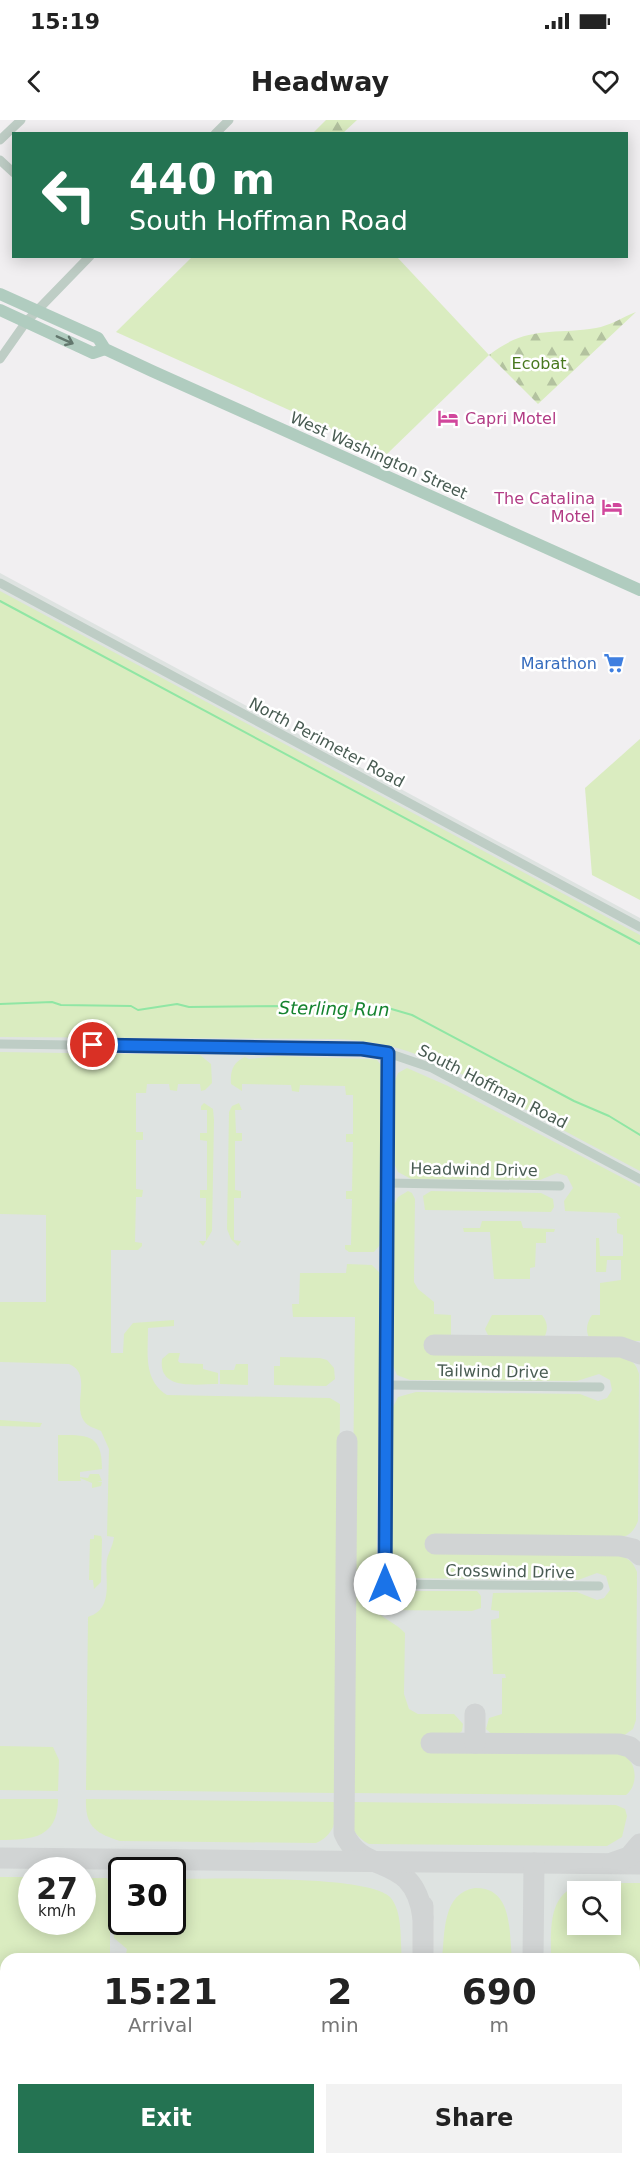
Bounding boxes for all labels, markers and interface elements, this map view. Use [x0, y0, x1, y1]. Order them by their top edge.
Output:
text: 15:19 [30, 9, 100, 34]
icon: back [18, 65, 51, 98]
icon: heart [589, 65, 622, 98]
text: Headway [251, 66, 389, 97]
text: 440 m [129, 155, 275, 204]
icon: left [30, 156, 108, 234]
text: South Hoffman Road [129, 205, 408, 236]
one-way arrow [56, 335, 74, 347]
park label: Ecobat [512, 354, 566, 373]
hotel icon: Capri Motel [436, 406, 460, 430]
street label: West Washington Street [287, 408, 470, 503]
place label: Capri Motel [465, 409, 556, 428]
place label: The Catalina Motel [493, 489, 595, 526]
hotel icon: The Catalina Motel [600, 495, 624, 519]
supermarket icon: Marathon [602, 651, 626, 675]
place label: Marathon [521, 654, 597, 673]
street label: North Perimeter Road [246, 693, 408, 791]
water label: Sterling Run [278, 997, 390, 1020]
pin [67, 1019, 118, 1070]
icon: arrive [76, 1028, 109, 1061]
street label: South Hoffman Road [415, 1040, 571, 1132]
street label: Headwind Drive [410, 1159, 538, 1180]
street label: Tailwind Drive [436, 1361, 549, 1382]
position arrow [353, 1552, 417, 1616]
street label: Crosswind Drive [445, 1561, 575, 1582]
speed limit sign: 30 [108, 1857, 186, 1935]
text: 27 [36, 1871, 78, 1906]
map controls [567, 1881, 621, 1935]
button: search [567, 1881, 621, 1935]
text: km/h [38, 1902, 76, 1920]
text: 15:21 [103, 1971, 218, 2012]
text: 2 [327, 1971, 352, 2012]
text: 690 [462, 1971, 537, 2012]
text: Arrival [128, 2013, 193, 2037]
text: min [321, 2013, 359, 2037]
text: m [490, 2013, 509, 2037]
button: Exit [18, 2084, 314, 2153]
button: Share [326, 2084, 622, 2153]

